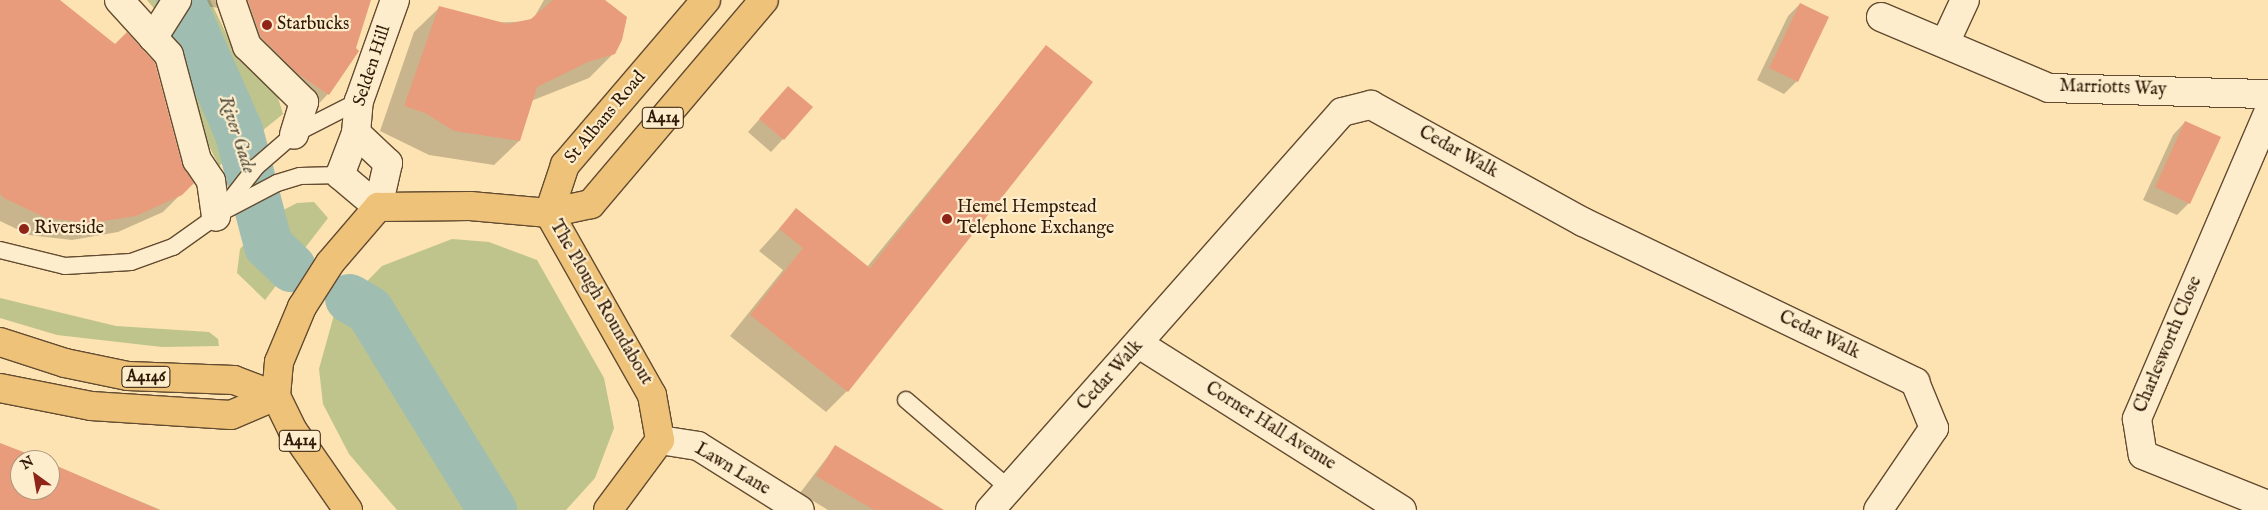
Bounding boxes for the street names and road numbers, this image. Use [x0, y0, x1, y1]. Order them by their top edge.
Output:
street label: Selden Hill [350, 23, 396, 109]
street label: St Albans Road [561, 67, 651, 169]
street label: Marriotts Way [2059, 76, 2167, 102]
road number: A414 [642, 105, 684, 132]
street label: Cedar Walk [1415, 122, 1501, 184]
street label: The Plough Roundabout [544, 217, 656, 389]
street label: Charlesworth Close [2131, 274, 2207, 416]
street label: Cedar Walk [1775, 307, 1863, 365]
street label: Cedar Walk [1074, 336, 1148, 416]
road number: A4146 [121, 364, 171, 391]
street label: Corner Hall Avenue [1201, 378, 1339, 476]
road number: A414 [279, 428, 321, 454]
street label: Lawn Lane [690, 439, 774, 501]

